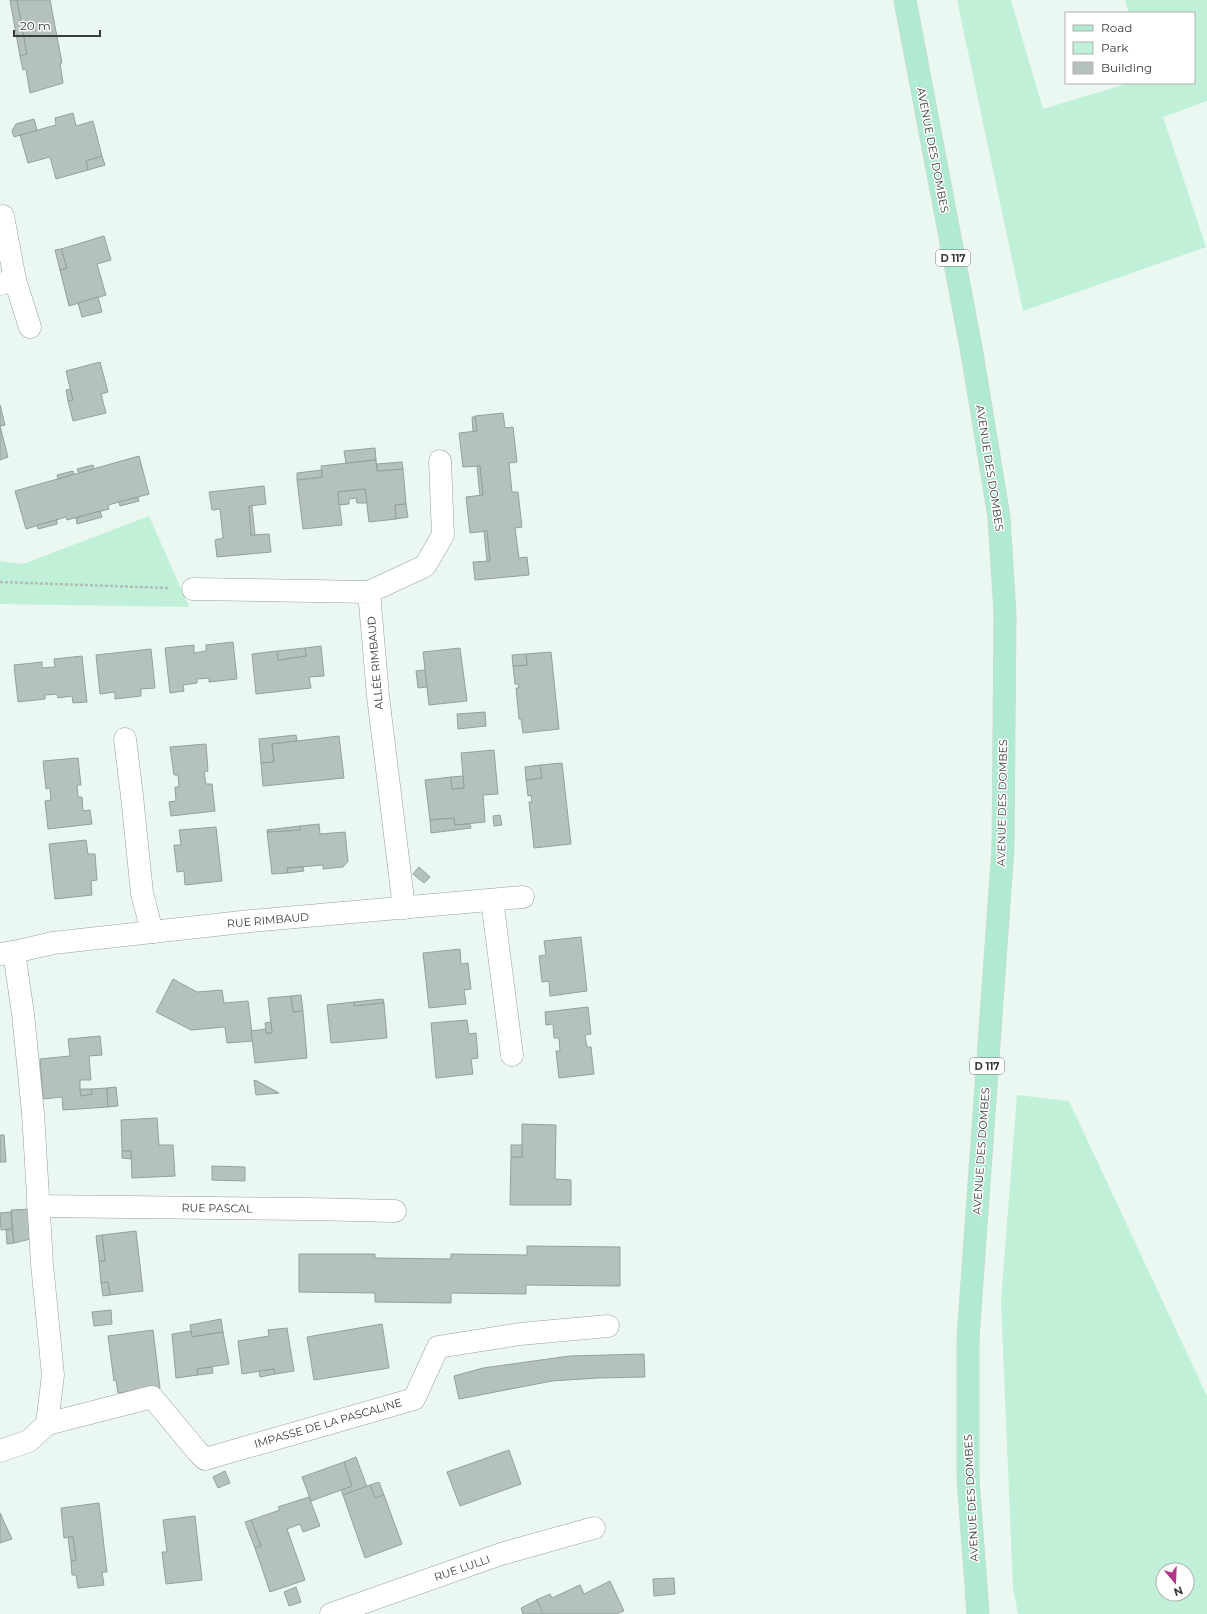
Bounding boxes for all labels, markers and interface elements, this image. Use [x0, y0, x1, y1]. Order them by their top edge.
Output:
scale bar [14, 12, 100, 38]
legend [1065, 12, 1195, 84]
text: 20 m [20, 18, 51, 33]
text: Road [1101, 20, 1132, 35]
text: Park [1101, 40, 1129, 55]
text: Building [1101, 60, 1152, 75]
street label: AVENUE DES DOMBES [914, 86, 952, 214]
road number: D 117 [936, 250, 970, 266]
street label: AVENUE DES DOMBES [973, 404, 1007, 532]
street label: ALLÉE RIMBAUD [364, 616, 386, 710]
street label: AVENUE DES DOMBES [994, 739, 1010, 867]
street label: RUE RIMBAUD [226, 909, 310, 931]
road number: D 117 [970, 1058, 1004, 1074]
street label: AVENUE DES DOMBES [970, 1087, 992, 1215]
street label: RUE PASCAL [181, 1200, 253, 1216]
street label: IMPASSE DE LA PASCALINE [252, 1395, 404, 1451]
street label: AVENUE DES DOMBES [961, 1434, 981, 1562]
street label: RUE LULLI [432, 1552, 492, 1584]
north arrow [1155, 1562, 1195, 1602]
text: N [1172, 1583, 1185, 1600]

